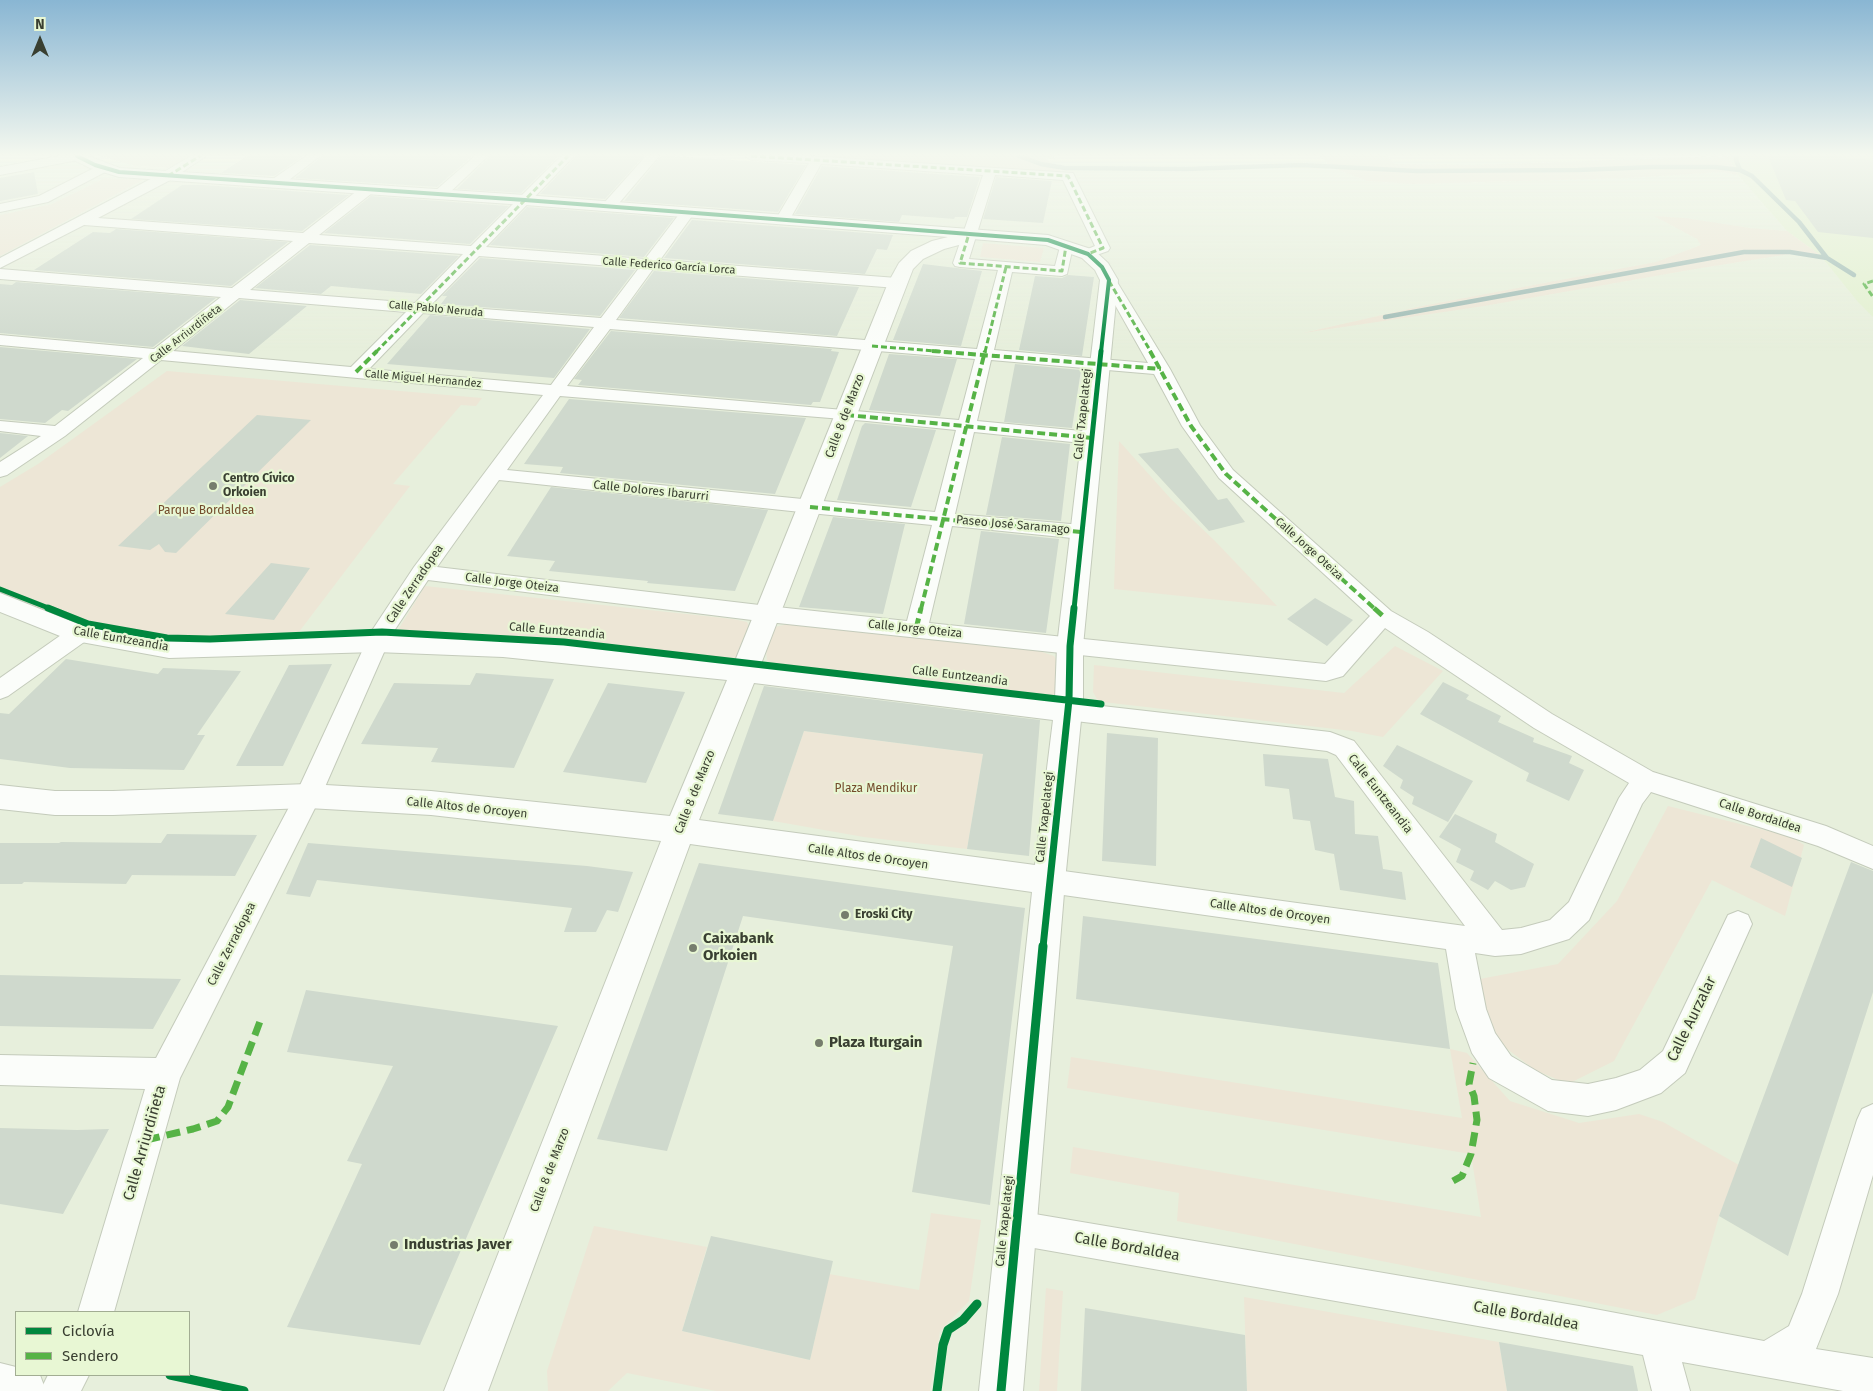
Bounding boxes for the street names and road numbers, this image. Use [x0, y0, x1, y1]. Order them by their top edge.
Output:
street label: Calle Federico García Lorca [602, 255, 736, 277]
street label: Calle Pablo Neruda [388, 298, 484, 320]
street label: Calle Arriurdiñeta [147, 302, 225, 366]
street label: Calle Miguel Hernandez [364, 367, 482, 391]
street label: Calle Txapelategi [1071, 368, 1095, 460]
street label: Calle 8 de Marzo [822, 372, 868, 460]
street label: Calle Dolores Ibarurri [593, 478, 709, 504]
street label: Paseo José Saramago [955, 513, 1071, 537]
street label: Calle Jorge Oteiza [1272, 515, 1346, 583]
street label: Calle Zerradopea [383, 542, 447, 626]
street label: Calle Jorge Oteiza [464, 570, 560, 596]
street label: Calle Jorge Oteiza [867, 617, 963, 641]
street label: Calle Euntzeandia [508, 620, 606, 642]
street label: Calle Euntzeandia [72, 624, 170, 654]
street label: Calle Euntzeandia [911, 663, 1009, 689]
street label: Calle 8 de Marzo [672, 748, 718, 836]
street label: Calle Euntzeandia [1345, 752, 1415, 836]
street label: Calle Txapelategi [1033, 771, 1057, 863]
street label: Calle Altos de Orcoyen [406, 794, 528, 822]
street label: Calle Bordaldea [1717, 796, 1803, 836]
street label: Calle Altos de Orcoyen [807, 841, 929, 873]
street label: Calle Altos de Orcoyen [1209, 896, 1331, 928]
street label: Calle Zerradopea [205, 900, 259, 988]
street label: Calle Aurzalar [1664, 973, 1720, 1065]
street label: Calle Arriurdiñeta [120, 1083, 170, 1203]
street label: Calle 8 de Marzo [527, 1126, 573, 1214]
street label: Calle Txapelategi [993, 1175, 1017, 1267]
street label: Calle Bordaldea [1073, 1229, 1181, 1265]
street label: Calle Bordaldea [1472, 1298, 1580, 1334]

